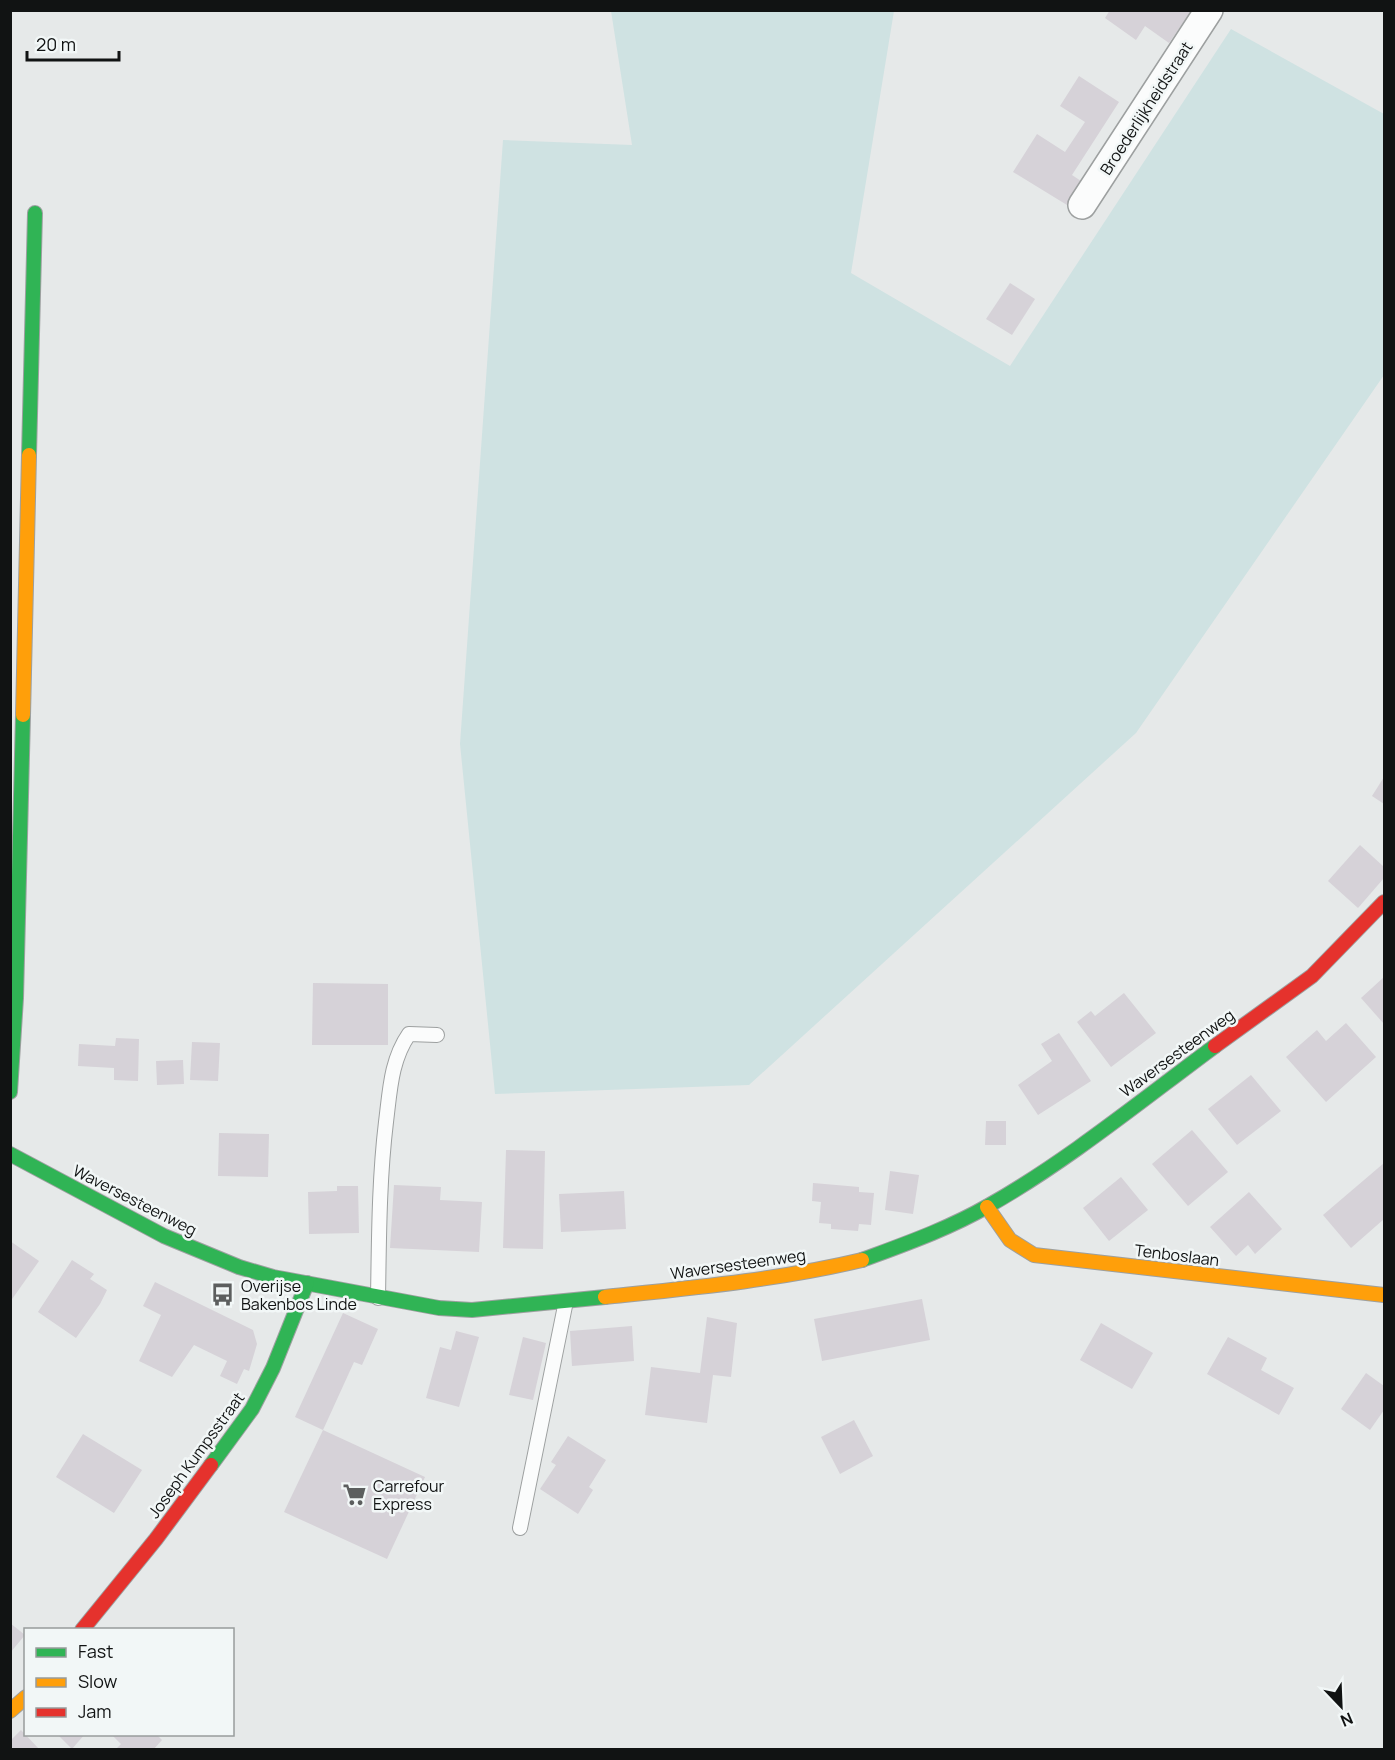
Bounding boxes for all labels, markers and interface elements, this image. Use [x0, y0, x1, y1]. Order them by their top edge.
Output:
scale bar [27, 24, 118, 62]
text: 20 m [36, 32, 76, 56]
street label: Broederlijkheidstraat [1095, 37, 1197, 179]
street label: Waversesteenweg [1115, 1004, 1239, 1102]
street label: Waversesteenweg [69, 1159, 201, 1241]
street label: Tenboslaan [1133, 1239, 1221, 1271]
street label: Waversesteenweg [669, 1244, 807, 1284]
place label: Overijse Bakenbos Linde [241, 1275, 357, 1315]
bus stop icon: Overijse Bakenbos Linde [210, 1282, 236, 1308]
street label: Joseph Kumpsstraat [143, 1388, 249, 1522]
place label: Carrefour Express [373, 1475, 444, 1515]
supermarket icon: Carrefour Express [342, 1482, 368, 1508]
legend [24, 1628, 234, 1736]
text: Fast [78, 1639, 113, 1663]
text: Slow [78, 1669, 118, 1693]
north arrow [1311, 1676, 1371, 1736]
text: Jam [78, 1699, 112, 1723]
text: N [1337, 1707, 1356, 1732]

